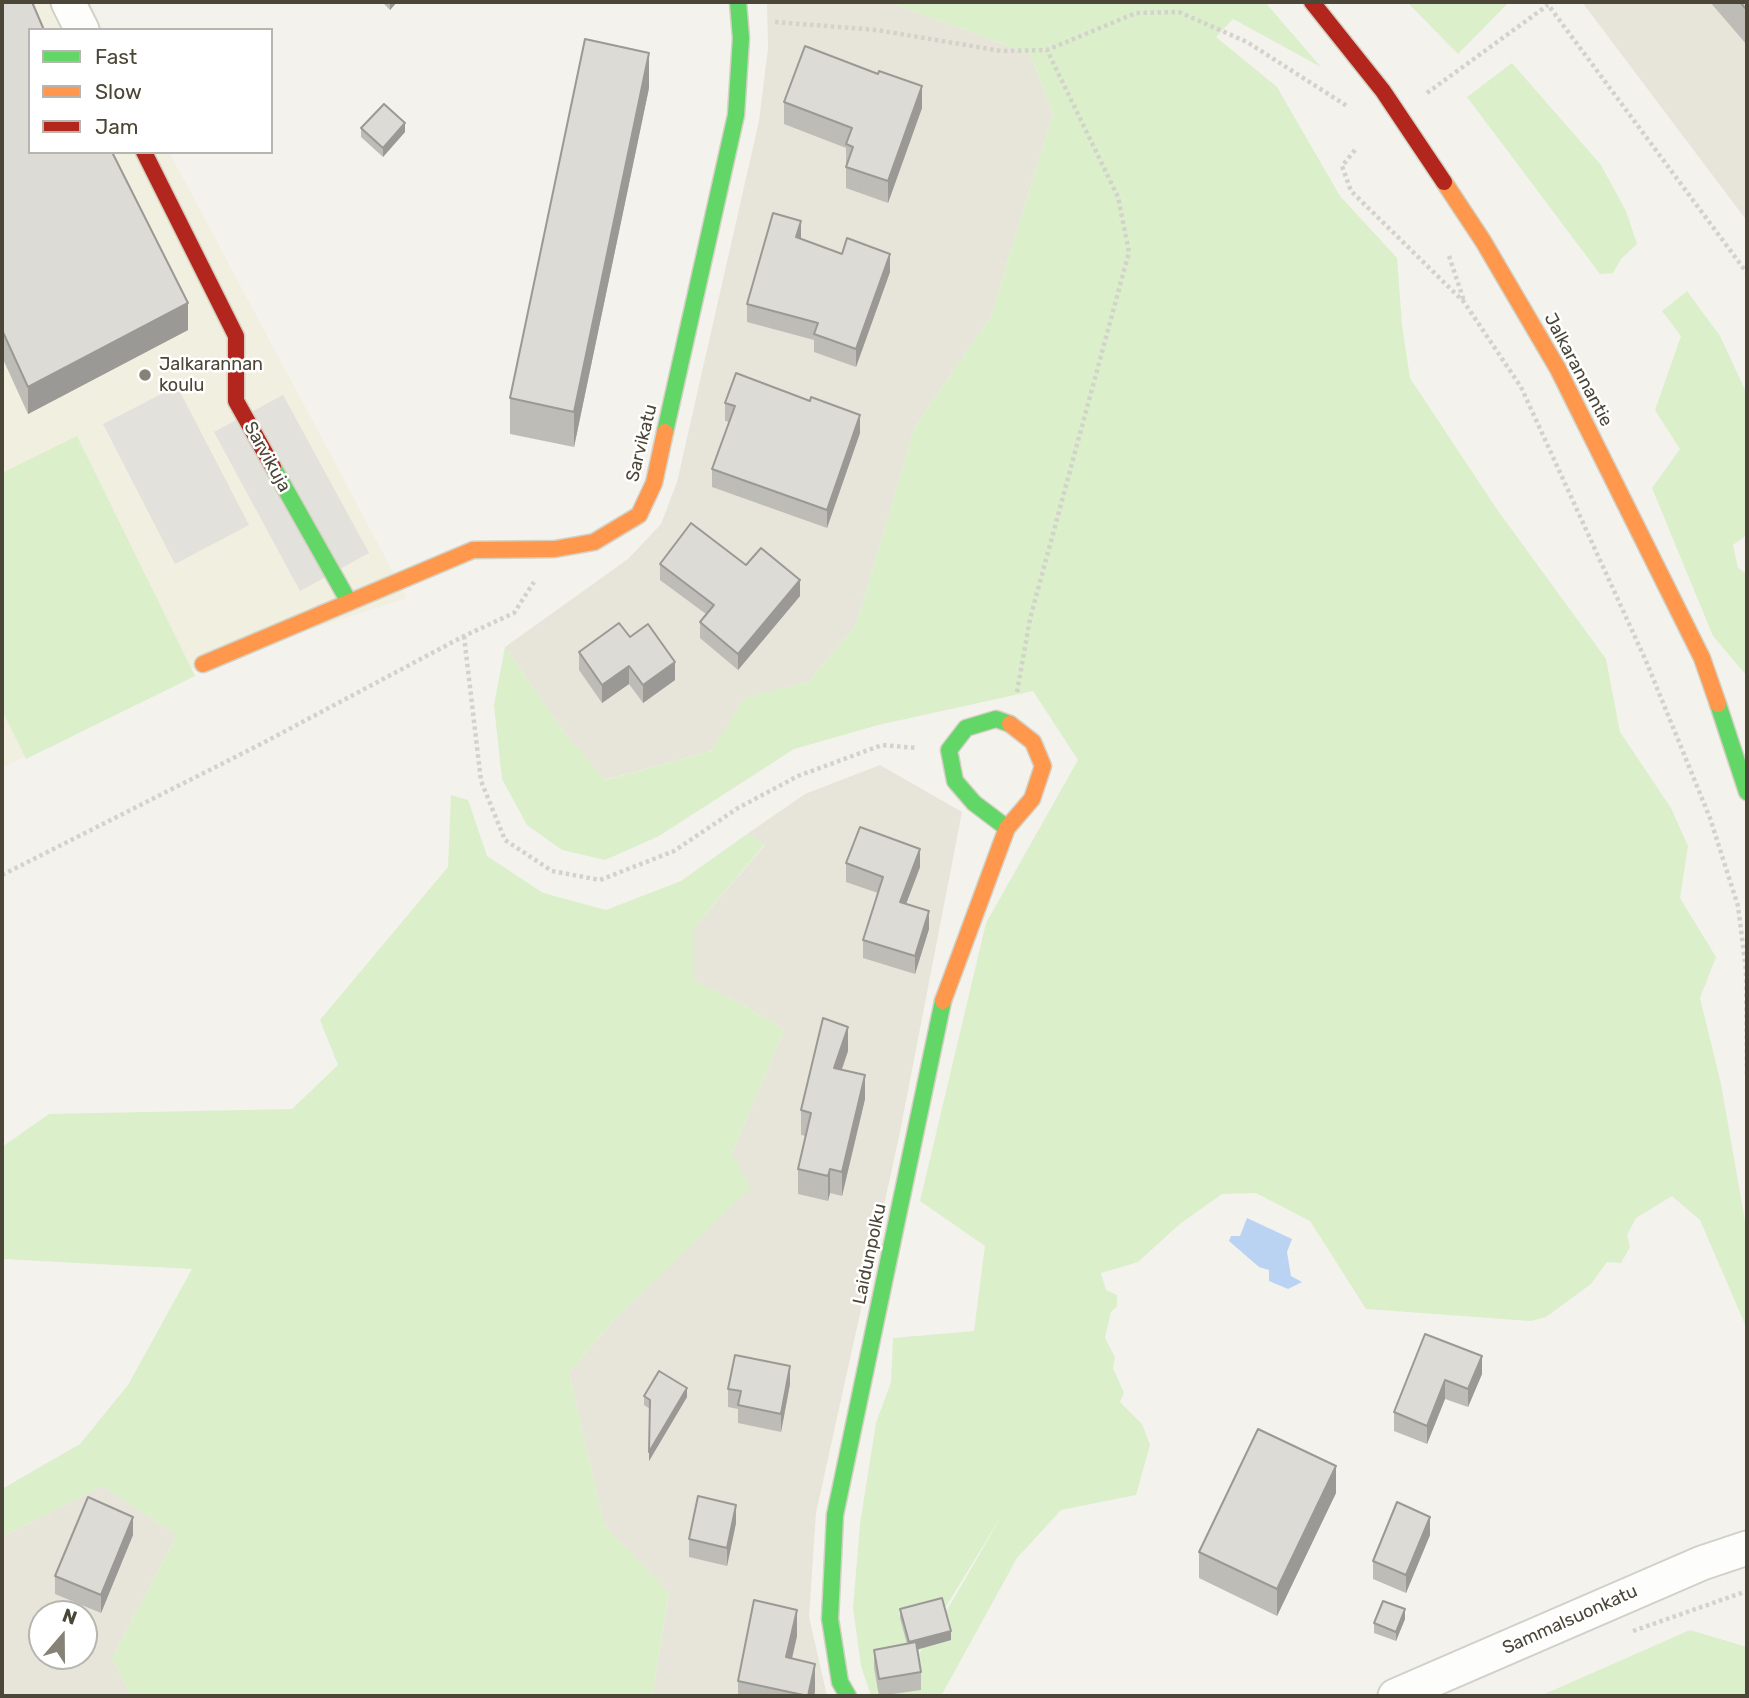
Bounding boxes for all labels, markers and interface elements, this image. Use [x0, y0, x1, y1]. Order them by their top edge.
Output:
legend [28, 28, 273, 154]
text: Fast [95, 44, 137, 69]
text: Slow [95, 79, 142, 104]
text: Jam [95, 114, 139, 139]
street label: Jalkarannantie [1539, 310, 1617, 430]
place label: Jalkarannan koulu [159, 354, 263, 396]
marker: Jalkarannan koulu [137, 367, 153, 383]
street label: Sarvikatu [622, 402, 662, 484]
street label: Sarvikuja [239, 418, 295, 496]
street label: Laidunpolku [849, 1202, 891, 1306]
street label: Sammalsuonkatu [1499, 1581, 1641, 1659]
north arrow [28, 1600, 98, 1670]
text: N [59, 1604, 80, 1630]

